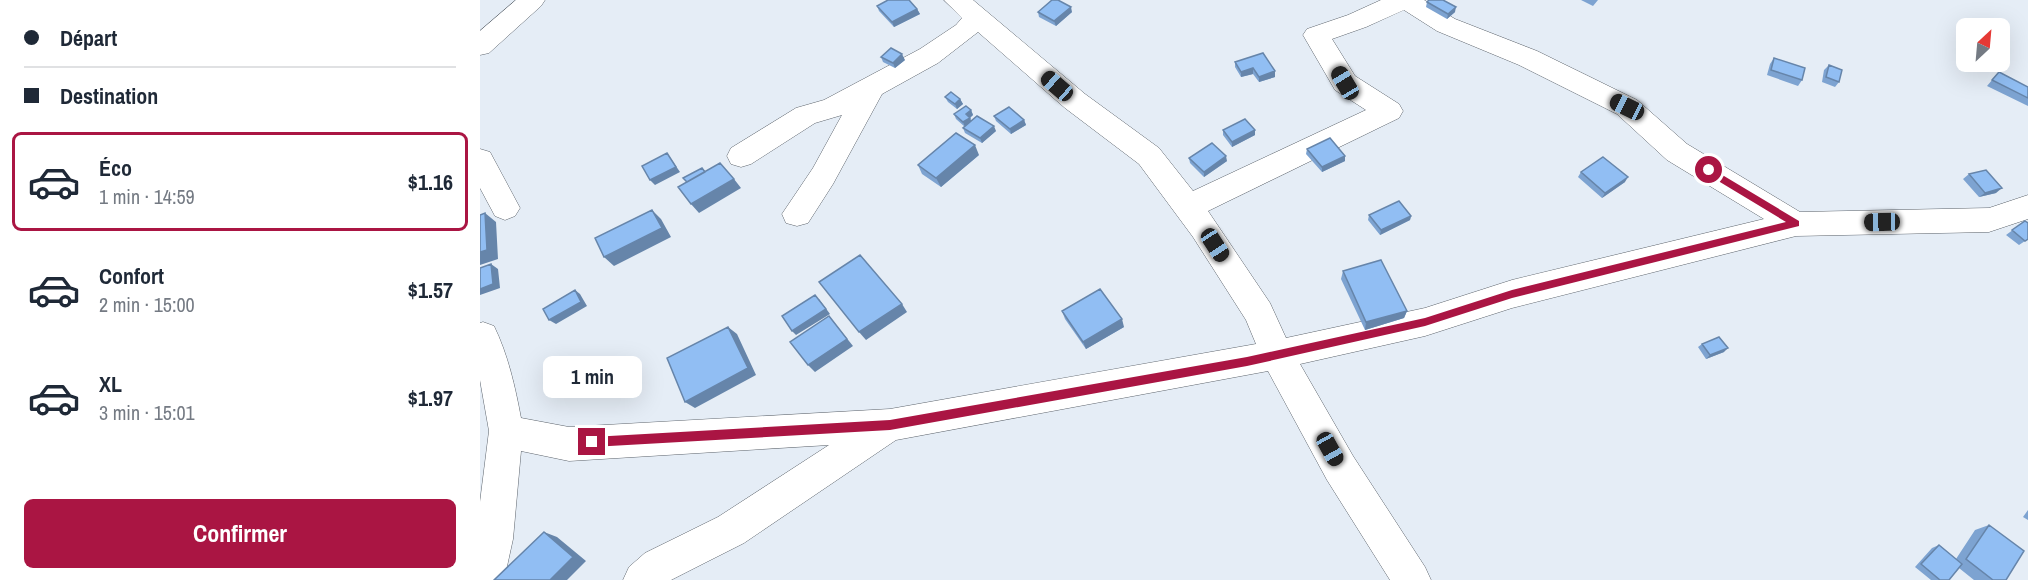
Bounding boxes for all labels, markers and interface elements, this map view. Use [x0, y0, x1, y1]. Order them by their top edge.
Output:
north arrow [1956, 18, 2010, 72]
map controls [1956, 18, 2010, 72]
text: Départ [60, 23, 117, 53]
car [1328, 63, 1362, 103]
car [1038, 67, 1076, 105]
text: Destination [60, 81, 158, 111]
car [1607, 91, 1647, 123]
text: Éco [99, 153, 132, 183]
icon: car [27, 155, 81, 209]
route start [1695, 156, 1722, 183]
text: $1.16 [408, 167, 453, 197]
text: 1 min · 14:59 [99, 183, 195, 210]
car [1864, 213, 1900, 231]
car [1198, 225, 1232, 265]
text: Confort [99, 261, 164, 291]
icon: car [27, 263, 81, 317]
text: $1.57 [408, 275, 453, 305]
text: 2 min · 15:00 [99, 291, 195, 318]
callout: 1 min [543, 355, 642, 397]
text: 1 min [571, 363, 614, 390]
text: XL [99, 369, 122, 399]
icon: car [27, 371, 81, 425]
text: $1.97 [408, 383, 453, 413]
text: 3 min · 15:01 [99, 399, 195, 426]
route end [578, 428, 605, 455]
car [1313, 429, 1347, 469]
button: Confirmer [24, 499, 456, 568]

